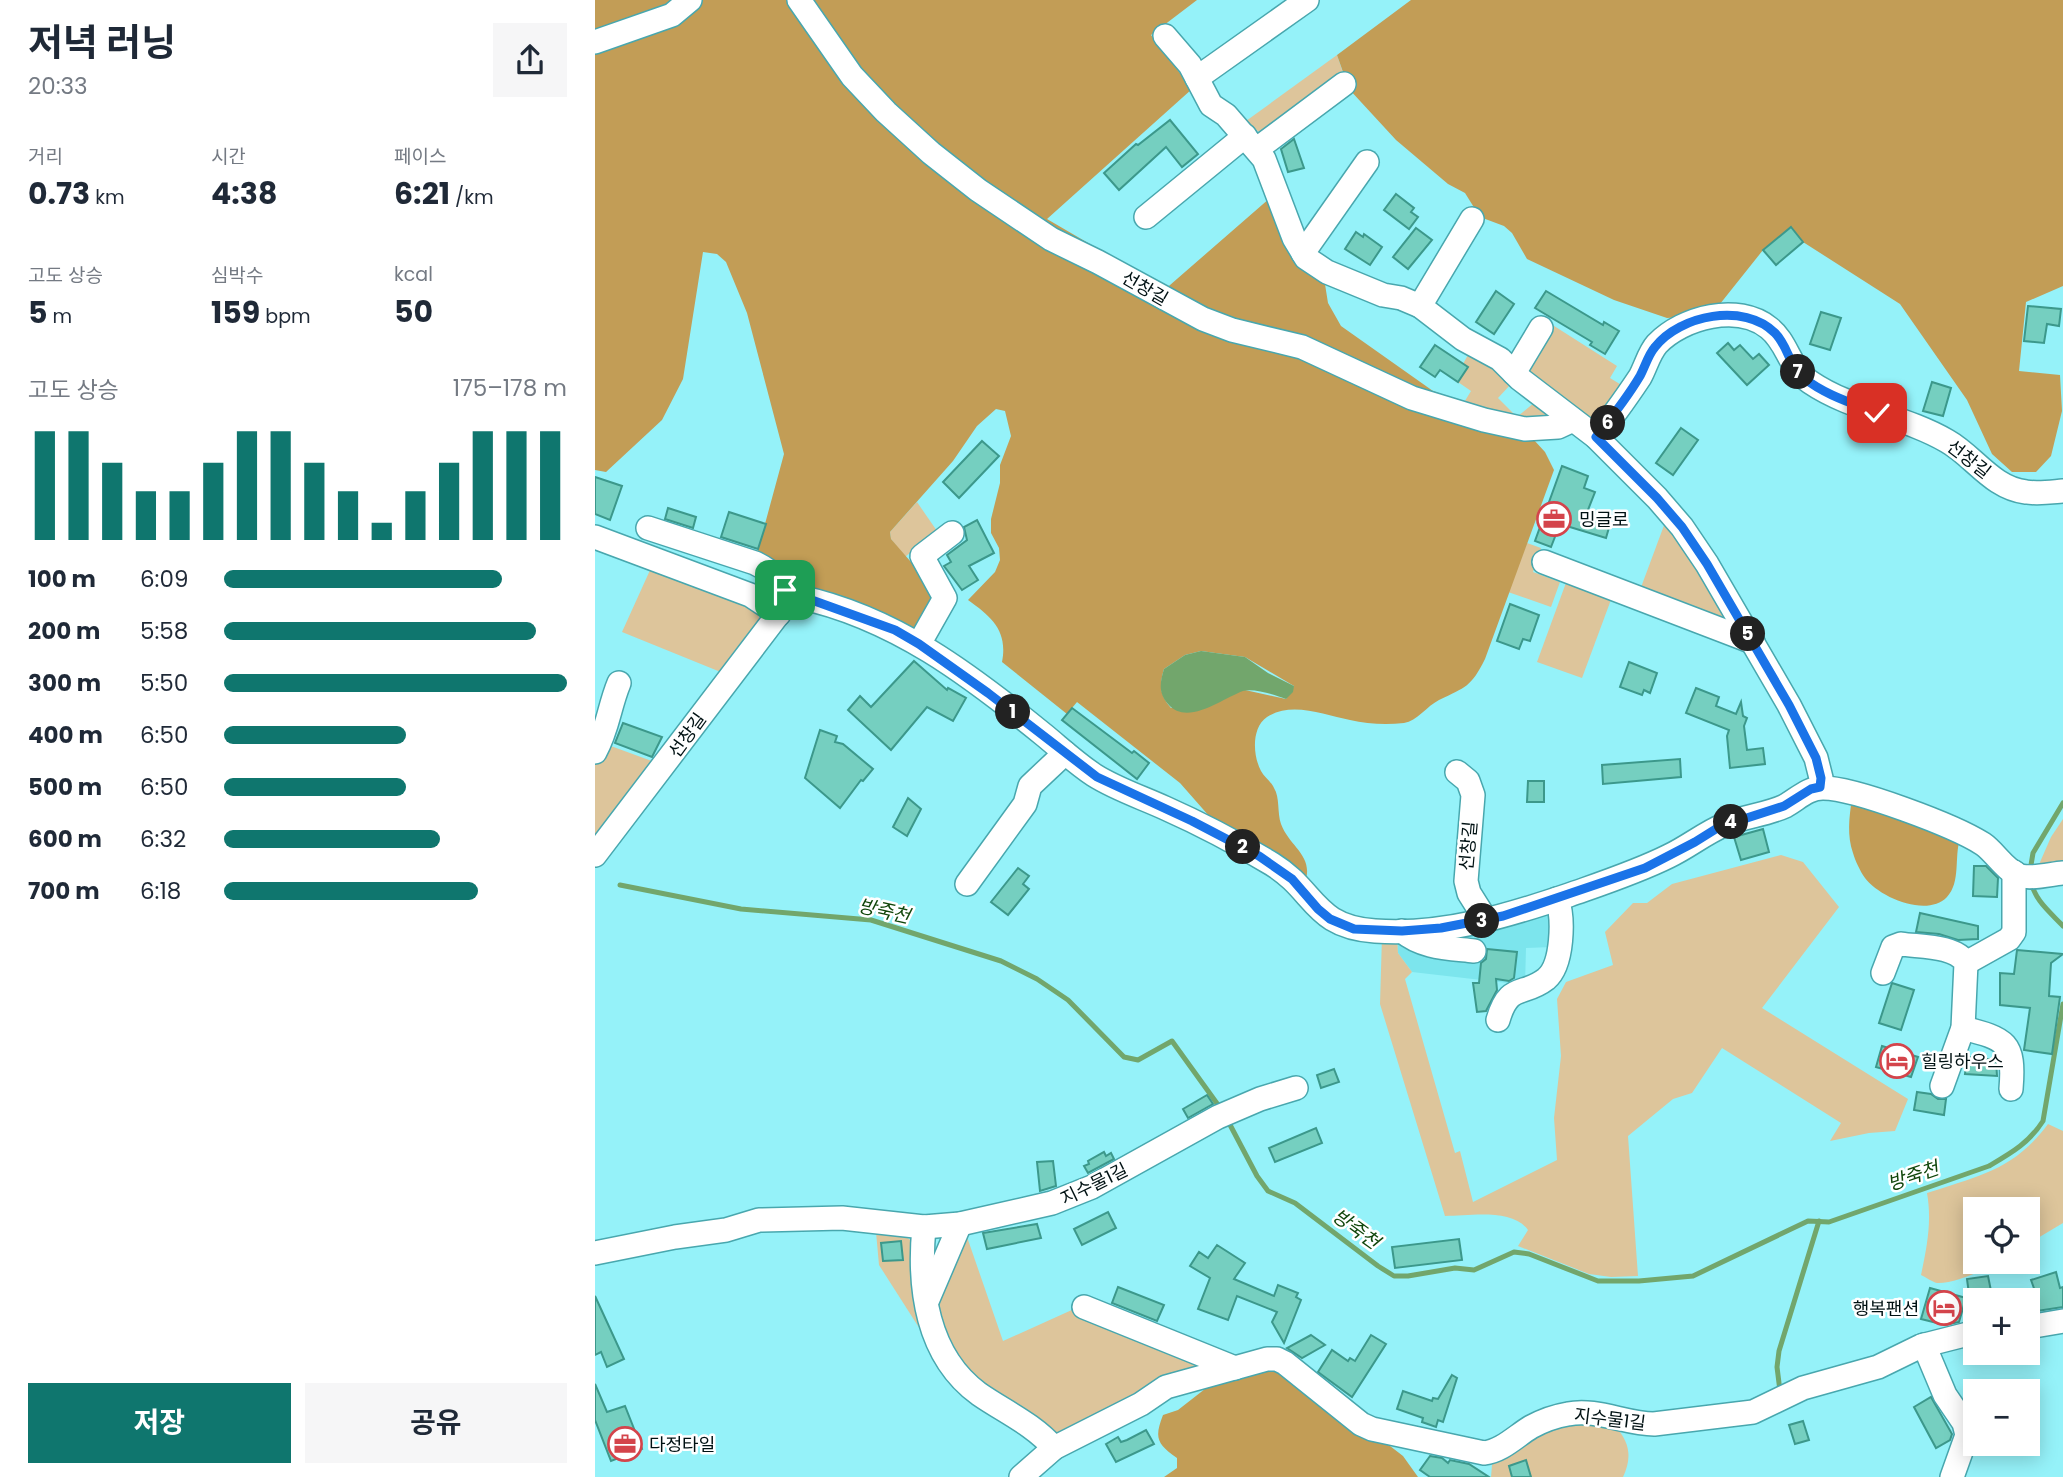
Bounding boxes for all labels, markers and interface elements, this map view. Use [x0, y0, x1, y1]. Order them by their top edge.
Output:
text: 저녁 러닝 [28, 16, 176, 69]
button: share [493, 23, 567, 97]
text: 20:33 [28, 70, 88, 102]
text: 거리 [28, 143, 63, 170]
text: 시간 [211, 143, 246, 170]
text: 페이스 [394, 143, 446, 170]
text: 0.73 [28, 172, 90, 215]
text: 4:38 [211, 172, 277, 215]
text: 6:21 [394, 172, 450, 215]
text: km [90, 184, 125, 211]
text: /km [450, 184, 494, 211]
text: kcal [394, 261, 433, 288]
text: 고도 상승 [28, 262, 103, 289]
text: 심박수 [211, 262, 263, 289]
street label: 선창길 [1117, 265, 1173, 311]
text: 50 [394, 290, 433, 333]
text: 5 [28, 291, 48, 334]
text: 159 [211, 291, 260, 334]
text: m [48, 303, 72, 330]
text: bpm [260, 303, 311, 330]
pin: 7 [1781, 354, 1815, 390]
text: 7 [1792, 358, 1803, 385]
text: 175–178 m [453, 372, 567, 404]
text: 고도 상승 [28, 374, 119, 406]
pin [1847, 383, 1907, 443]
icon: check [1858, 394, 1896, 432]
pin: 6 [1591, 406, 1625, 440]
text: 6 [1601, 409, 1614, 436]
street label: 선창길 [1942, 434, 1996, 484]
office icon: 밍글로 [1535, 500, 1573, 538]
place label: 밍글로 [1579, 507, 1629, 532]
pin [755, 560, 815, 620]
text: 100 m [28, 563, 96, 595]
text: 6:09 [140, 563, 188, 595]
icon: arrive [766, 571, 804, 609]
text: 200 m [28, 615, 100, 647]
text: 5:58 [140, 615, 188, 647]
pin: 5 [1731, 616, 1765, 652]
text: 5 [1741, 620, 1754, 647]
text: 300 m [28, 667, 101, 699]
text: 5:50 [140, 667, 188, 699]
pin: 1 [995, 694, 1031, 730]
text: 1 [1009, 698, 1016, 725]
street label: 선창길 [662, 708, 712, 762]
text: 400 m [28, 719, 103, 751]
text: 6:50 [140, 719, 188, 751]
text: 500 m [28, 771, 102, 803]
text: 6:50 [140, 771, 188, 803]
pin: 4 [1713, 804, 1749, 840]
text: 4 [1724, 808, 1737, 835]
street label: 선창길 [1453, 820, 1483, 872]
text: 600 m [28, 823, 102, 855]
text: 6:32 [140, 823, 186, 855]
pin: 2 [1225, 830, 1261, 864]
text: 2 [1237, 833, 1248, 860]
text: 700 m [28, 875, 100, 907]
text: 6:18 [140, 875, 181, 907]
water label: 방죽천 [855, 892, 914, 930]
pin: 3 [1465, 904, 1499, 939]
text: 3 [1476, 907, 1487, 934]
hotel icon: 힐링하우스 [1878, 1042, 1916, 1080]
place label: 힐링하우스 [1921, 1049, 2004, 1074]
water label: 방죽천 [1884, 1154, 1944, 1197]
street label: 지수물1길 [1056, 1157, 1132, 1211]
map controls [1963, 1197, 2040, 1456]
button: locate [1963, 1197, 2040, 1274]
water label: 방죽천 [1327, 1203, 1386, 1256]
button: + [1963, 1288, 2040, 1365]
hotel icon: 행복팬션 [1925, 1289, 1963, 1327]
place label: 행복팬션 [1853, 1296, 1919, 1321]
button: − [1963, 1379, 2040, 1456]
button: 저장 [28, 1383, 291, 1463]
button: 공유 [305, 1383, 567, 1463]
street label: 지수물1길 [1573, 1402, 1647, 1436]
office icon: 다정타일 [606, 1425, 644, 1463]
place label: 다정타일 [649, 1432, 715, 1457]

